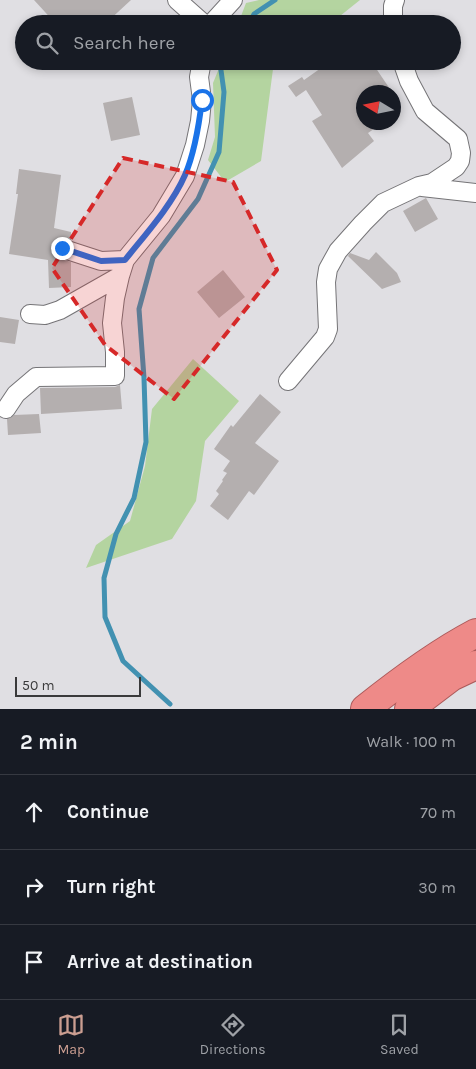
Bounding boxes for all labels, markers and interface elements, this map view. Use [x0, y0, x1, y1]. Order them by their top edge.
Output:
search box [15, 15, 461, 70]
icon: search [33, 29, 61, 57]
text: Search here [73, 32, 175, 54]
north arrow [356, 85, 401, 130]
route start [191, 89, 214, 112]
route end [51, 237, 74, 260]
scale bar [15, 674, 141, 697]
text: 50 m [22, 677, 55, 694]
text: 2 min [20, 730, 78, 754]
text: Walk · 100 m [366, 732, 456, 751]
icon: ahead [20, 798, 48, 826]
text: Continue [67, 801, 149, 823]
text: 70 m [420, 803, 456, 822]
icon: right [20, 873, 48, 901]
text: Turn right [67, 876, 156, 898]
text: 30 m [418, 878, 456, 897]
icon: arrive [20, 948, 48, 976]
text: Arrive at destination [67, 951, 253, 973]
tab: Map [57, 1011, 85, 1058]
tab: Directions [200, 1011, 266, 1058]
tab: Saved [380, 1011, 419, 1058]

